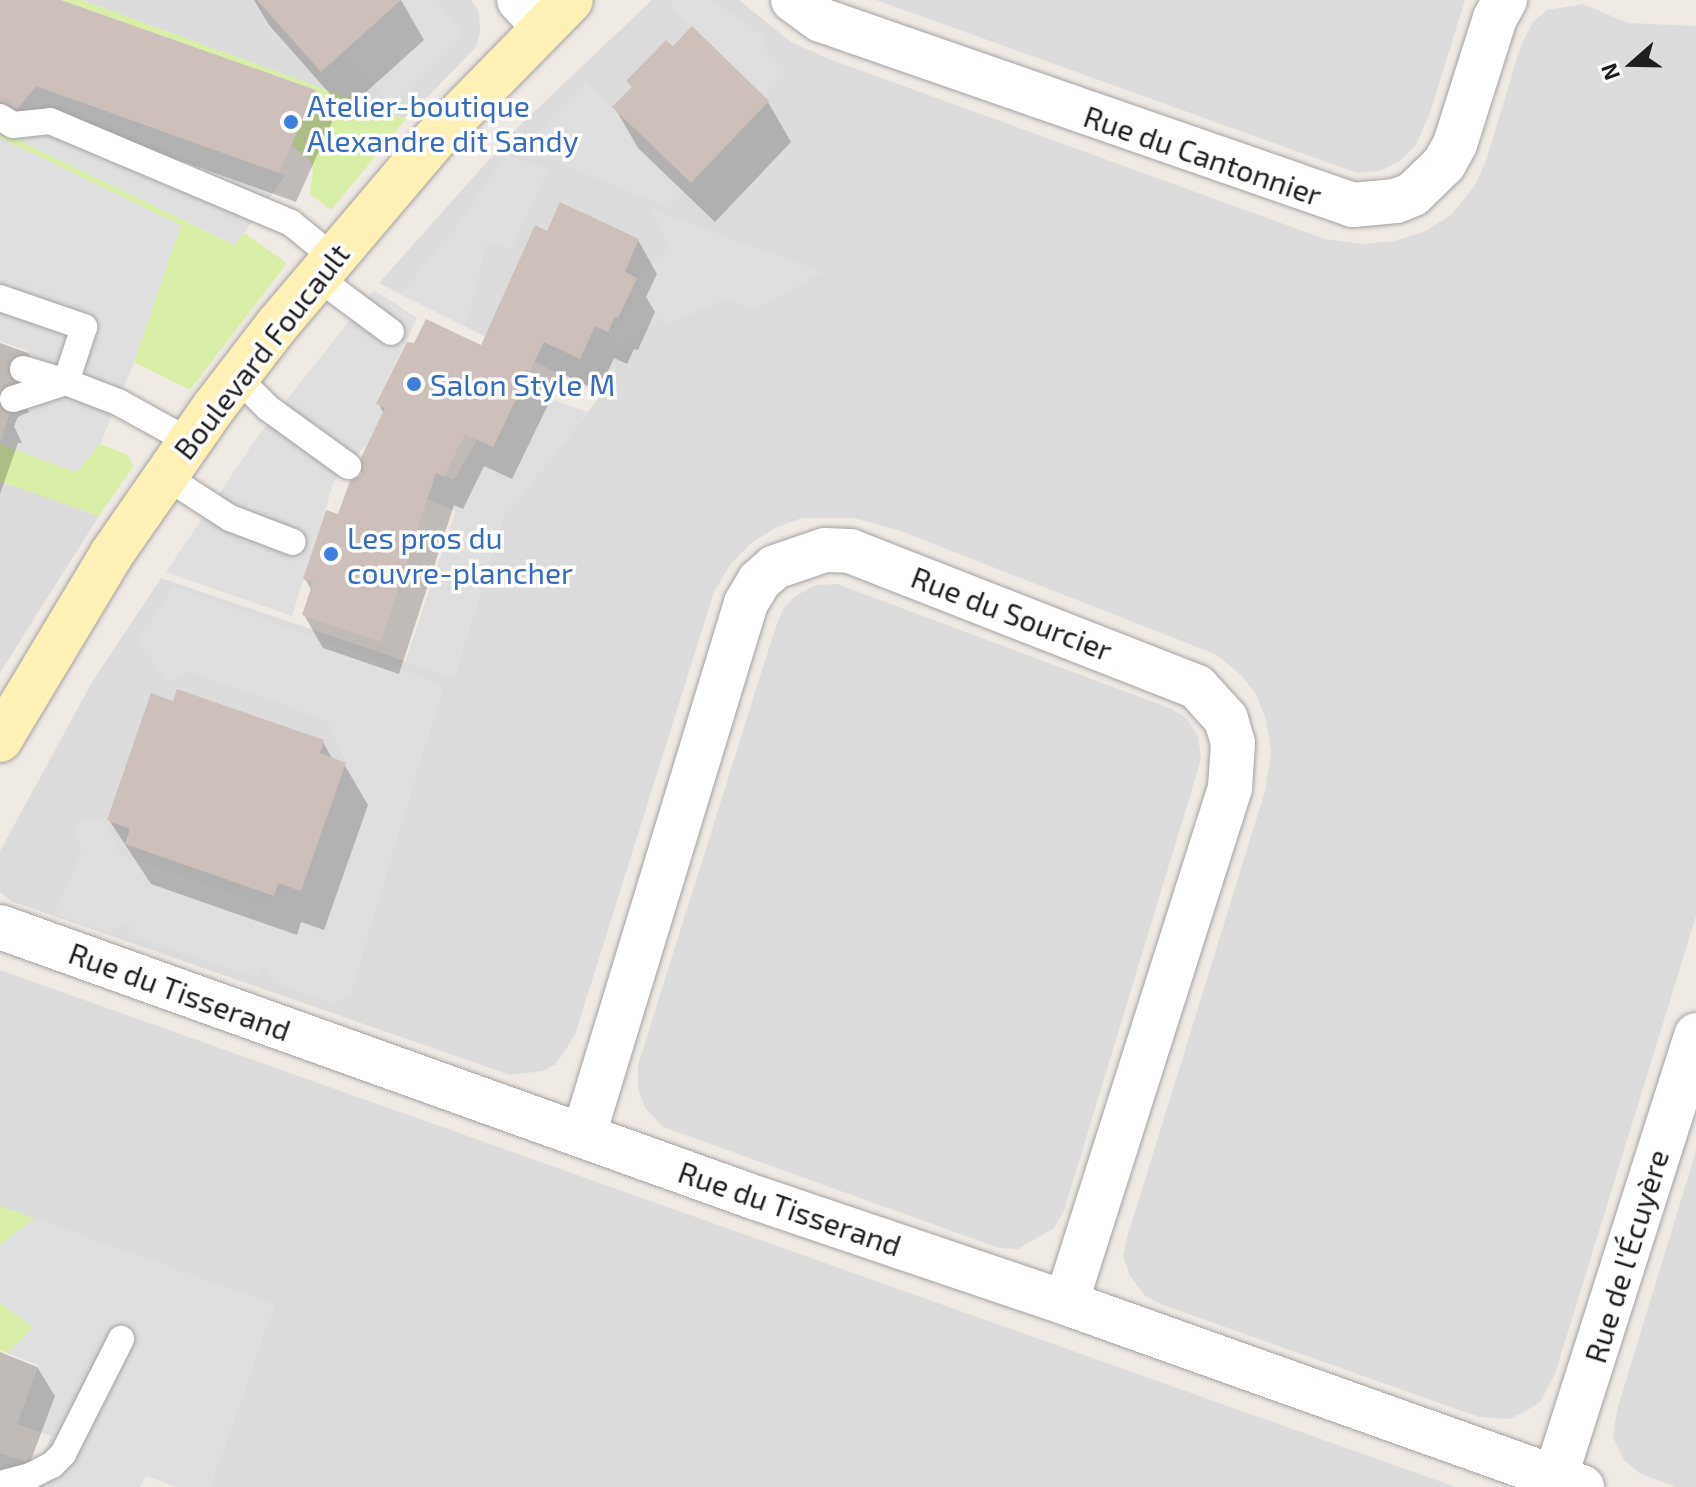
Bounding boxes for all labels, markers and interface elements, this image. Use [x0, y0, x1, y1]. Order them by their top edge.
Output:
north arrow [1592, 24, 1672, 104]
text: N [1595, 60, 1624, 84]
place label: Atelier-boutique Alexandre dit Sandy [307, 87, 579, 158]
street label: Rue du Cantonnier [1079, 97, 1327, 213]
marker: Atelier-boutique Alexandre dit Sandy [282, 113, 300, 131]
street label: Boulevard Foucault [166, 236, 356, 466]
place label: Salon Style M [430, 366, 615, 402]
marker: Salon Style M [405, 375, 423, 393]
place label: Les pros du couvre-plancher [347, 519, 573, 590]
marker: Les pros du couvre-plancher [322, 545, 340, 563]
street label: Rue du Sourcier [906, 558, 1118, 668]
street label: Rue du Tisserand [64, 934, 296, 1048]
street label: Rue de l'Écuyère [1576, 1145, 1676, 1367]
street label: Rue du Tisserand [674, 1153, 906, 1263]

